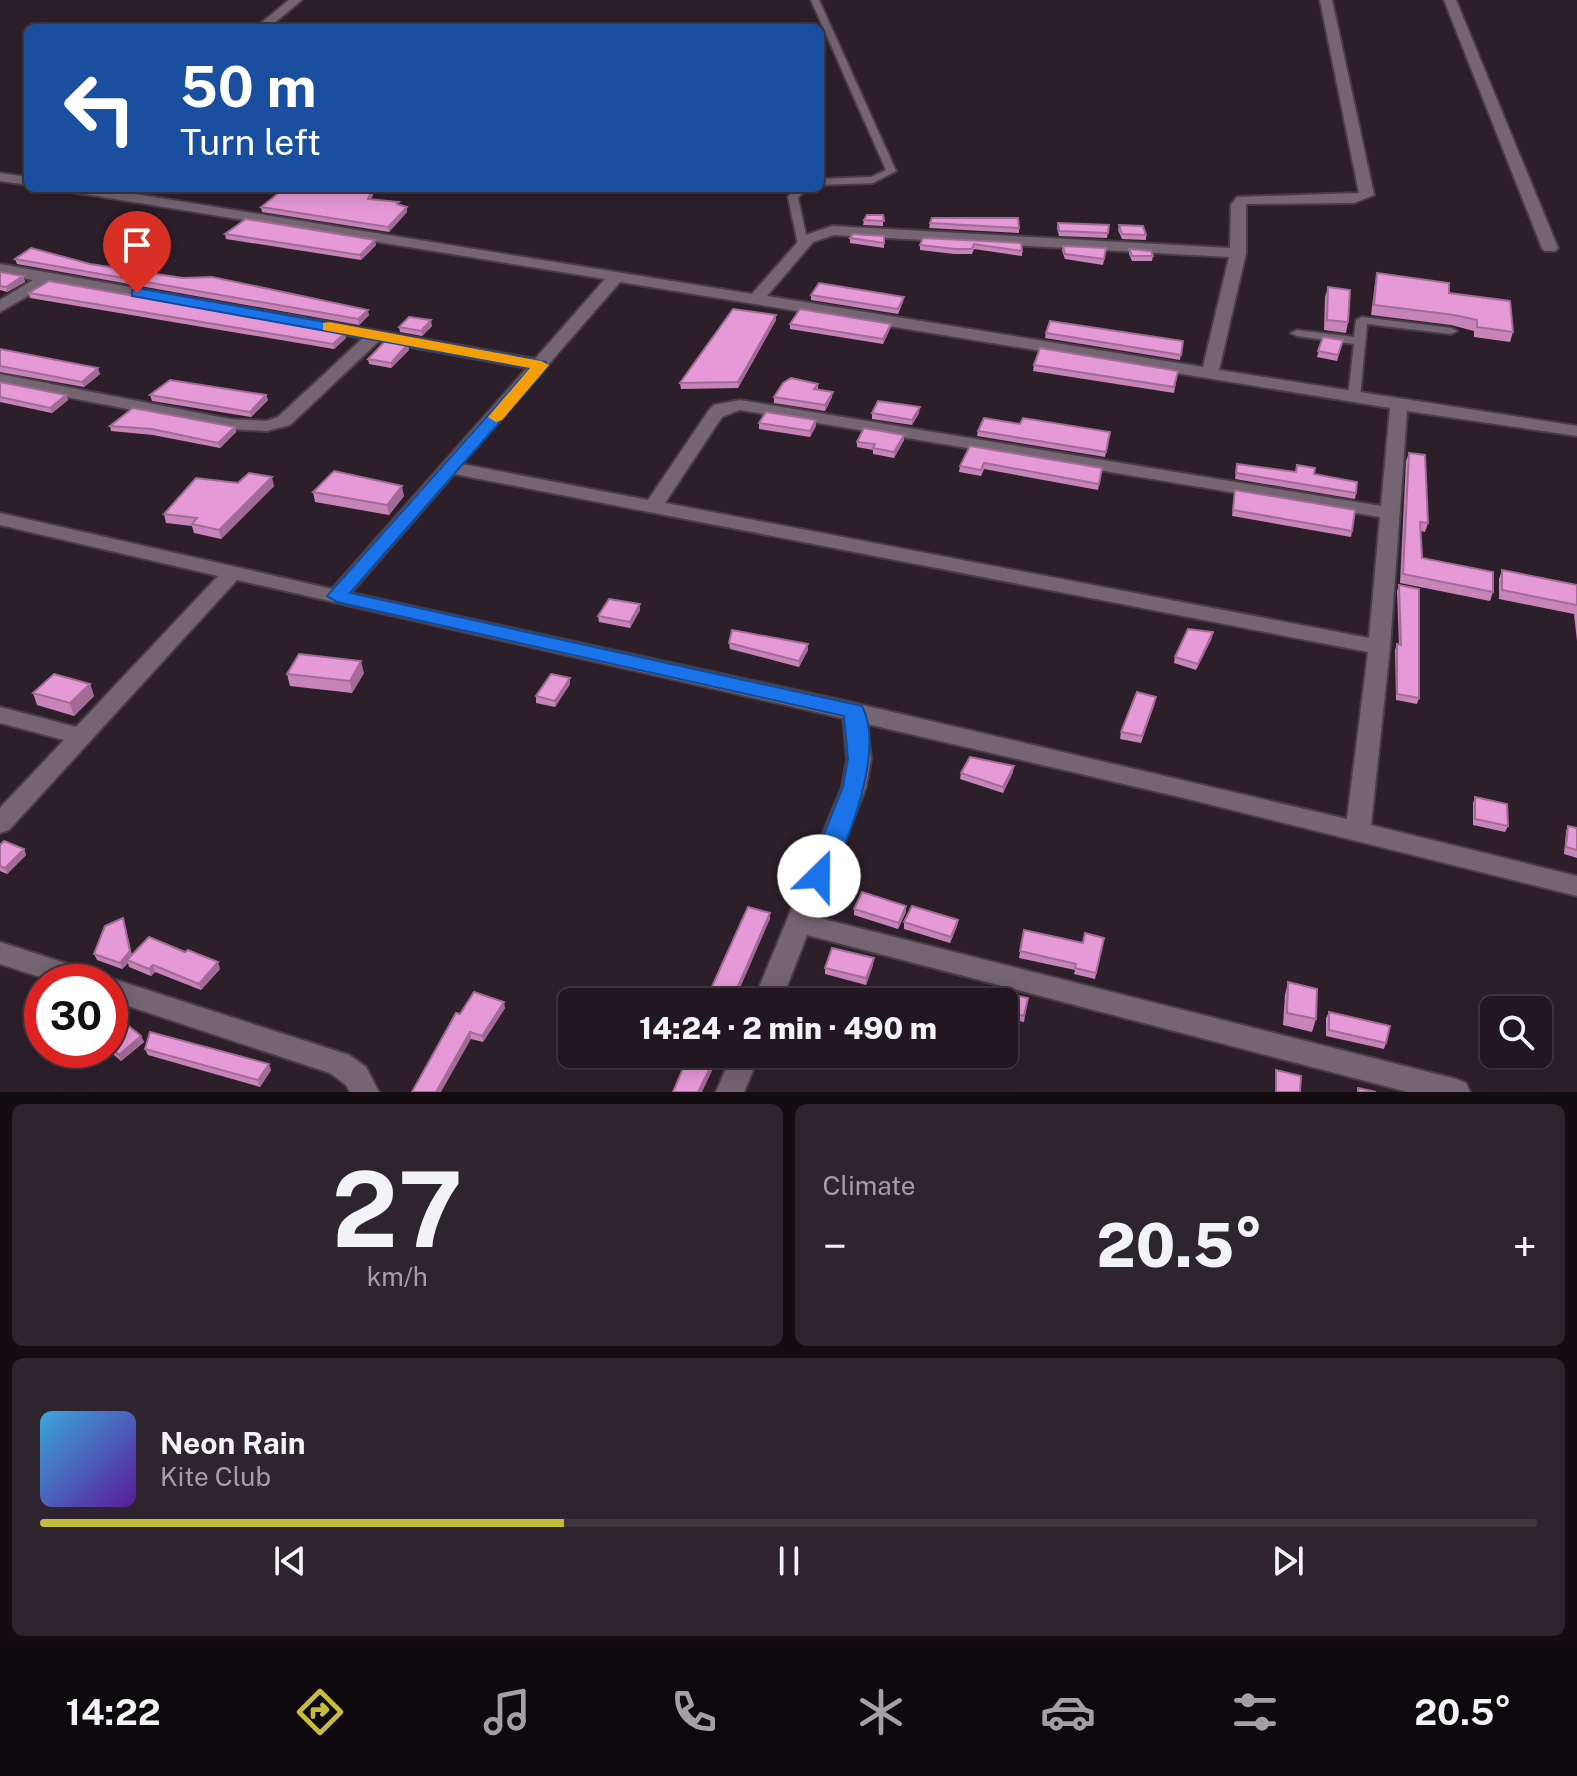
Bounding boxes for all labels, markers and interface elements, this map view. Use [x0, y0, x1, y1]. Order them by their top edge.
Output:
text: 50 m [180, 54, 317, 120]
icon: left [48, 56, 152, 160]
text: Turn left [180, 121, 321, 163]
pin [103, 211, 171, 293]
icon: arrive [115, 223, 159, 267]
position arrow [777, 834, 861, 918]
speed limit sign: 30 [24, 964, 128, 1068]
map controls [1480, 996, 1552, 1068]
button: search [1480, 996, 1552, 1068]
text: 14:24 · 2 min · 490 m [639, 1010, 937, 1046]
text: 27 [332, 1148, 463, 1270]
text: Climate [823, 1170, 916, 1201]
text: 20.5° [1097, 1210, 1263, 1281]
text: − [823, 1220, 847, 1272]
text: + [1513, 1220, 1537, 1272]
text: km/h [367, 1261, 428, 1292]
text: Neon Rain [160, 1425, 306, 1461]
text: Kite Club [160, 1461, 271, 1492]
icon: previous [268, 1539, 312, 1583]
icon: pause [767, 1539, 811, 1583]
icon: next [1266, 1539, 1310, 1583]
icon: directions [292, 1684, 348, 1740]
icon: music [479, 1684, 535, 1740]
icon: phone [666, 1684, 722, 1740]
icon: climate [853, 1684, 909, 1740]
icon: car [1040, 1684, 1096, 1740]
icon: filters [1227, 1684, 1283, 1740]
text: 14:22 [66, 1691, 161, 1733]
text: 20.5° [1414, 1691, 1511, 1733]

